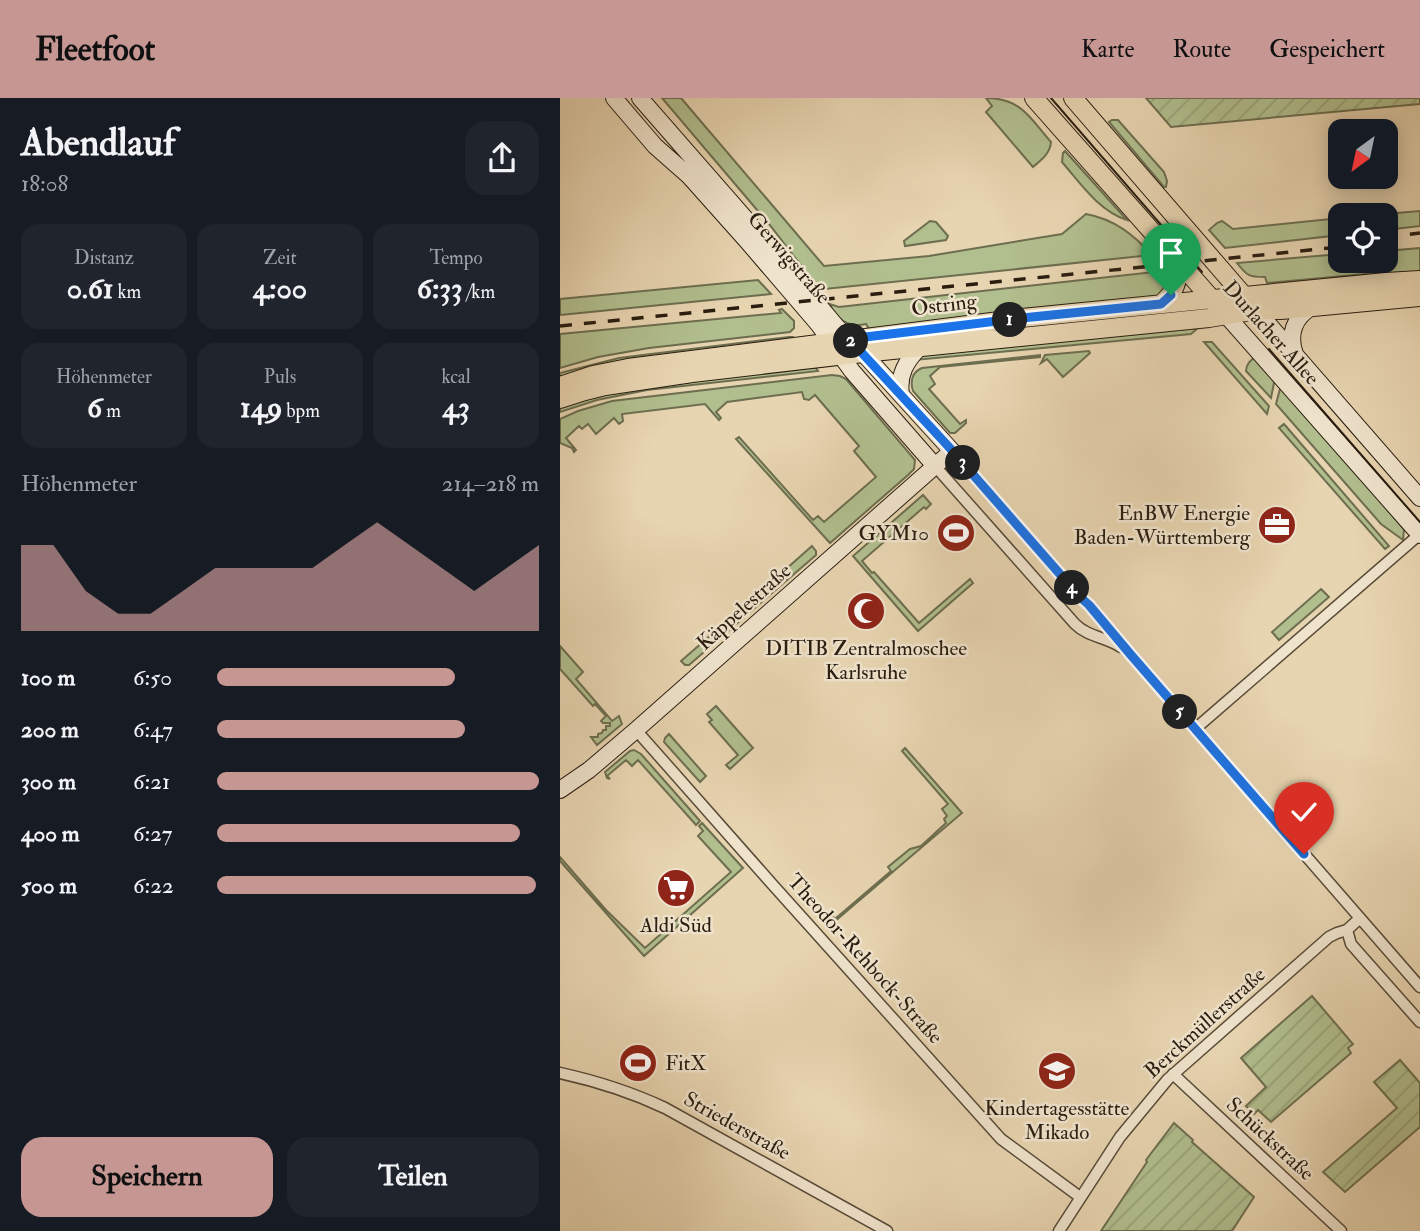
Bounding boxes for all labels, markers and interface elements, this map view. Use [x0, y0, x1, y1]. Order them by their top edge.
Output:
text: Fleetfoot [35, 29, 155, 70]
text: Karte [1081, 34, 1134, 65]
text: Route [1172, 34, 1231, 65]
text: Gespeichert [1269, 34, 1385, 65]
text: Abendlauf [21, 119, 175, 167]
north arrow [1328, 119, 1398, 189]
map controls [1328, 119, 1398, 273]
button: share [465, 121, 539, 195]
text: 18:08 [21, 169, 68, 198]
button: locate [1328, 203, 1398, 273]
street label: Gerwigstraße [742, 206, 837, 310]
pin [1141, 223, 1201, 295]
icon: arrive [1152, 234, 1190, 272]
text: Distanz [74, 246, 134, 270]
text: Zeit [263, 246, 297, 270]
text: Tempo [429, 246, 483, 270]
text: 0.61 [67, 270, 114, 307]
text: 4:00 [253, 270, 307, 307]
text: 6:33 [417, 270, 462, 307]
street label: Durlacher Allee [1217, 275, 1325, 391]
text: km [114, 280, 141, 304]
text: /km [462, 280, 495, 304]
street label: Ostring [910, 288, 979, 322]
pin: 1 [993, 302, 1028, 338]
text: 1 [1006, 307, 1013, 331]
pin: 2 [834, 324, 868, 358]
text: 2 [846, 328, 855, 352]
text: Höhenmeter [56, 365, 152, 389]
text: Puls [264, 365, 296, 389]
text: kcal [441, 365, 471, 389]
text: 6 [87, 389, 102, 426]
text: 149 [240, 389, 282, 426]
text: 43 [442, 389, 470, 426]
text: m [102, 399, 121, 423]
text: bpm [282, 399, 320, 423]
pin: 3 [946, 446, 980, 480]
text: 3 [959, 450, 966, 474]
text: Höhenmeter [21, 469, 137, 498]
text: 214–218 m [442, 469, 539, 498]
place label: EnBW Energie Baden-Württemberg [1074, 500, 1251, 551]
office icon: EnBW Energie Baden-Württemberg [1256, 504, 1298, 546]
sports icon: GYM10 [935, 512, 977, 554]
place label: GYM10 [858, 520, 929, 547]
street label: Käppelestraße [691, 557, 797, 657]
pin: 4 [1054, 570, 1090, 606]
text: 4 [1066, 575, 1077, 599]
mosque icon: DITIB Zentralmoschee Karlsruhe [845, 590, 887, 632]
place label: DITIB Zentralmoschee Karlsruhe [765, 635, 967, 686]
text: 100 m [21, 663, 75, 692]
text: 6:50 [133, 663, 172, 692]
pin: 5 [1162, 694, 1198, 730]
text: 5 [1175, 699, 1184, 723]
text: 200 m [21, 715, 79, 744]
text: 6:47 [133, 715, 173, 744]
text: 300 m [21, 767, 76, 796]
text: 6:21 [133, 767, 170, 796]
pin [1274, 782, 1334, 854]
icon: check [1285, 793, 1323, 831]
text: 400 m [21, 819, 80, 848]
text: 6:27 [133, 819, 172, 848]
supermarket icon: Aldi Süd [655, 867, 697, 909]
street label: Theodor-Rehbock-Straße [781, 868, 949, 1050]
text: 500 m [21, 871, 77, 900]
text: 6:22 [133, 871, 174, 900]
place label: Aldi Süd [639, 912, 713, 939]
street label: Berckmüllerstraße [1139, 961, 1271, 1084]
sports icon: FitX [617, 1042, 659, 1084]
place label: FitX [665, 1050, 707, 1077]
school or university icon: Kindertagesstätte Mikado [1036, 1050, 1078, 1092]
street label: Striederstraße [679, 1086, 795, 1167]
street label: Schückstraße [1220, 1091, 1320, 1187]
place label: Kindertagesstätte Mikado [985, 1095, 1130, 1146]
button: Speichern [21, 1137, 273, 1217]
button: Teilen [287, 1137, 539, 1217]

